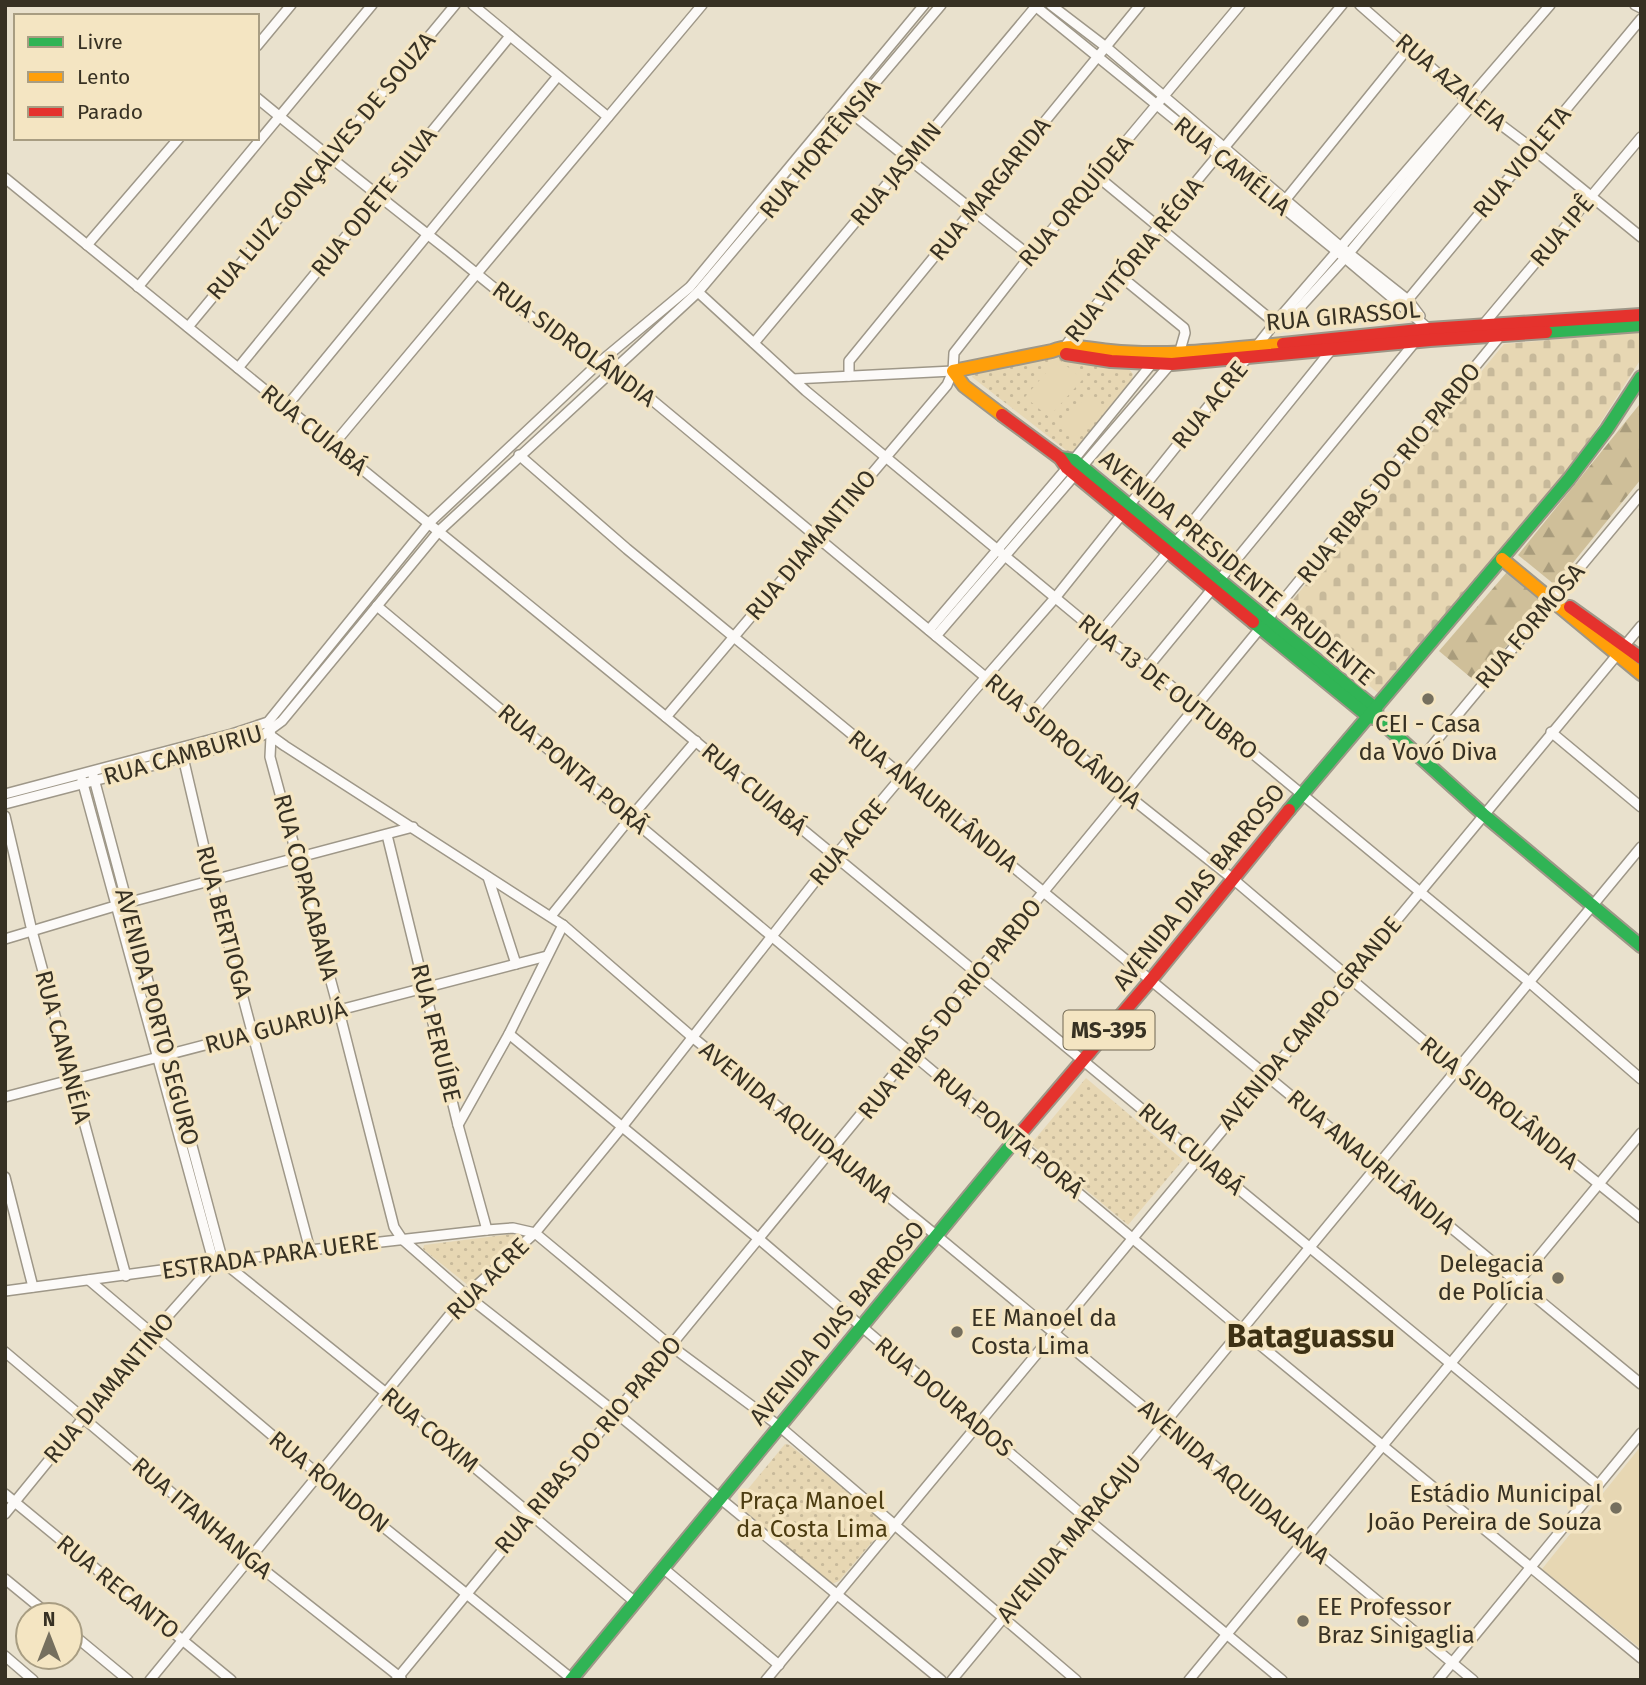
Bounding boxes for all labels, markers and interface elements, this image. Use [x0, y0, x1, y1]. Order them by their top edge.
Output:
legend [14, 14, 259, 140]
street label: RUA LUIZ GONÇALVES DE SOUZA [201, 26, 441, 305]
street label: RUA AZALEIA [1390, 28, 1512, 137]
text: Livre [77, 29, 123, 55]
text: Lento [77, 64, 130, 90]
street label: RUA HORTÊNSIA [754, 74, 886, 224]
text: Parado [77, 99, 143, 125]
street label: RUA VIOLETA [1467, 100, 1577, 223]
street label: RUA CAMÉLIA [1168, 110, 1297, 222]
street label: RUA MARGARIDA [924, 111, 1057, 266]
street label: RUA JASMIN [845, 117, 947, 231]
street label: RUA ODETE SILVA [305, 122, 443, 282]
street label: RUA ORQUÍDEA [1012, 129, 1139, 272]
street label: RUA VITÓRIA RÉGIA [1058, 171, 1209, 348]
street label: RUA IPÊ [1524, 190, 1600, 272]
street label: RUA SIDROLÂNDIA [487, 275, 661, 413]
street label: RUA GIRASSOL [1265, 295, 1421, 337]
street label: RUA ACRE [1166, 356, 1254, 454]
street label: RUA RIBAS DO RIO PARDO [1292, 357, 1486, 589]
street label: RUA CUIABÁ [255, 378, 373, 481]
street label: AVENIDA PRESIDENTE PRUDENTE [1094, 445, 1380, 691]
street label: RUA DIAMANTINO [740, 464, 882, 626]
street label: RUA FORMOSA [1470, 558, 1590, 694]
street label: RUA 13 DE OUTUBRO [1073, 608, 1263, 766]
street label: RUA SIDROLÂNDIA [979, 668, 1147, 815]
marker: CEI - Casa da Vovó Diva [1420, 691, 1436, 707]
street label: RUA PONTA PORÃ [492, 698, 654, 840]
place label: CEI - Casa da Vovó Diva [1358, 710, 1498, 766]
street label: RUA CAMBURIU [100, 719, 266, 791]
street label: RUA ANAURILÂNDIA [843, 724, 1023, 878]
street label: RUA CUIABÁ [696, 736, 813, 841]
street label: AVENIDA DIAS BARROSO [1107, 778, 1291, 996]
street label: RUA COPACABANA [268, 791, 344, 983]
street label: RUA ACRE [804, 793, 892, 891]
street label: RUA BERTIOGA [190, 843, 258, 1001]
street label: AVENIDA PORTO SEGURO [109, 885, 205, 1149]
street label: RUA RIBAS DO RIO PARDO [853, 893, 1047, 1125]
street label: AVENIDA CAMPO GRANDE [1213, 911, 1407, 1135]
street label: RUA PERUÍBE [405, 961, 468, 1105]
street label: RUA CANANÉIA [29, 967, 98, 1127]
street label: RUA GUARUJÁ [202, 994, 350, 1059]
road number: MS-395 [1064, 1010, 1154, 1050]
street label: RUA SIDROLÂNDIA [1414, 1031, 1584, 1175]
street label: AVENIDA AQUIDAUANA [694, 1036, 898, 1208]
street label: RUA PONTA PORÃ [927, 1062, 1089, 1204]
street label: RUA ANAURILÂNDIA [1282, 1084, 1460, 1240]
street label: RUA CUIABÁ [1133, 1096, 1250, 1201]
street label: AVENIDA DIAS BARROSO [744, 1215, 930, 1431]
street label: ESTRADA PARA UERE [160, 1227, 380, 1285]
street label: RUA ACRE [441, 1232, 535, 1326]
place label: Delegacia de Polícia [1438, 1250, 1544, 1306]
marker: Delegacia de Polícia [1550, 1270, 1566, 1286]
place label: EE Manoel da Costa Lima [971, 1304, 1117, 1360]
street label: RUA DIAMANTINO [38, 1307, 180, 1469]
district label: Bataguassu [1227, 1317, 1395, 1355]
marker: EE Manoel da Costa Lima [949, 1324, 965, 1340]
street label: RUA RIBAS DO RIO PARDO [489, 1331, 687, 1559]
street label: RUA DOURADOS [869, 1331, 1019, 1463]
street label: RUA COXIM [376, 1381, 484, 1479]
street label: AVENIDA AQUIDAUANA [1133, 1394, 1335, 1570]
street label: RUA RONDON [264, 1425, 394, 1539]
street label: AVENIDA MARACAJU [991, 1450, 1147, 1628]
street label: RUA ITANHANGA [126, 1451, 278, 1585]
place label: Estádio Municipal João Pereira de Souza [1367, 1480, 1602, 1536]
park label: Praça Manoel da Costa Lima [736, 1487, 888, 1543]
marker: Estádio Municipal João Pereira de Souza [1608, 1500, 1624, 1516]
street label: RUA RECANTO [51, 1529, 185, 1645]
place label: EE Professor Braz Sinigaglia [1317, 1593, 1475, 1649]
north arrow [14, 1601, 84, 1671]
text: N [43, 1608, 55, 1631]
marker: EE Professor Braz Sinigaglia [1295, 1613, 1311, 1629]

